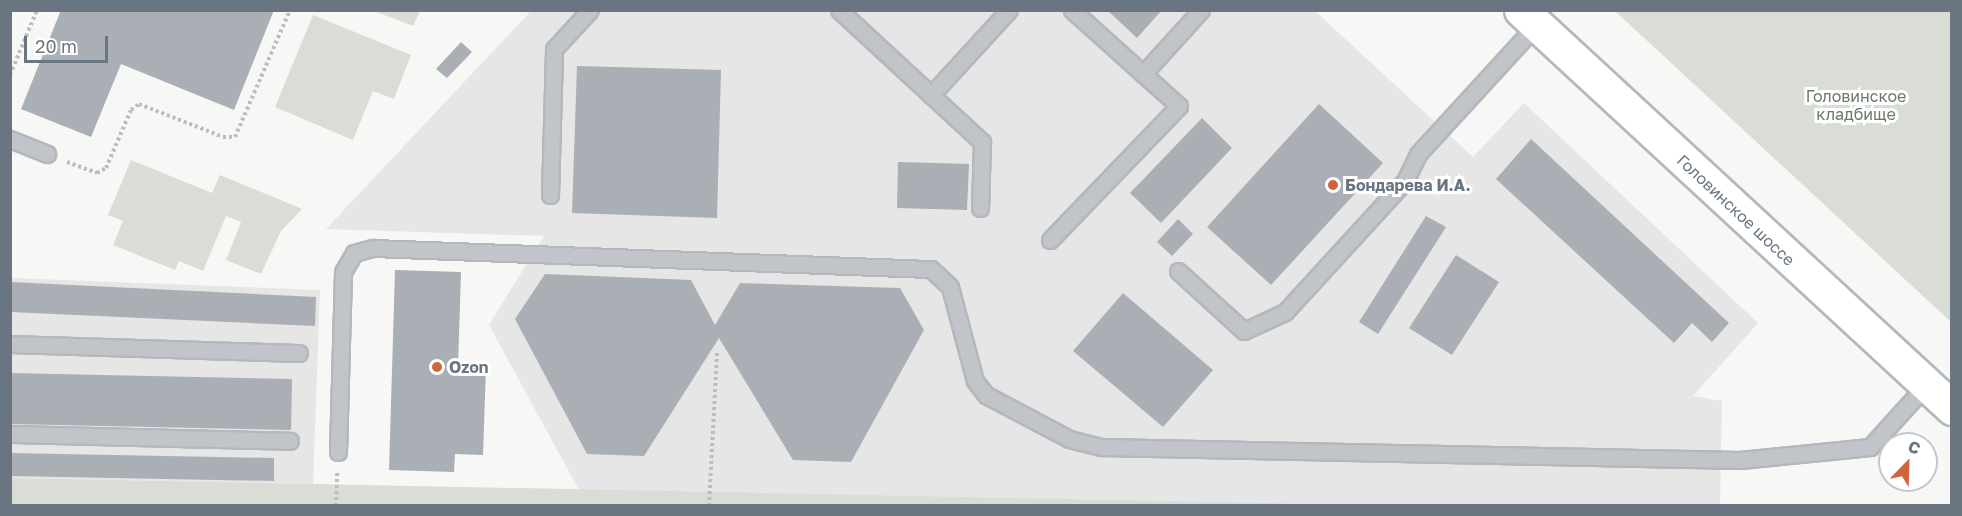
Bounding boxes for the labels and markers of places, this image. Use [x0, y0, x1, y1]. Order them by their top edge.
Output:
place label: Бондарева И.А. [1345, 175, 1471, 195]
marker: Бондарева И.А. [1326, 178, 1340, 192]
place label: Ozon [449, 357, 489, 377]
marker: Ozon [430, 360, 444, 374]

